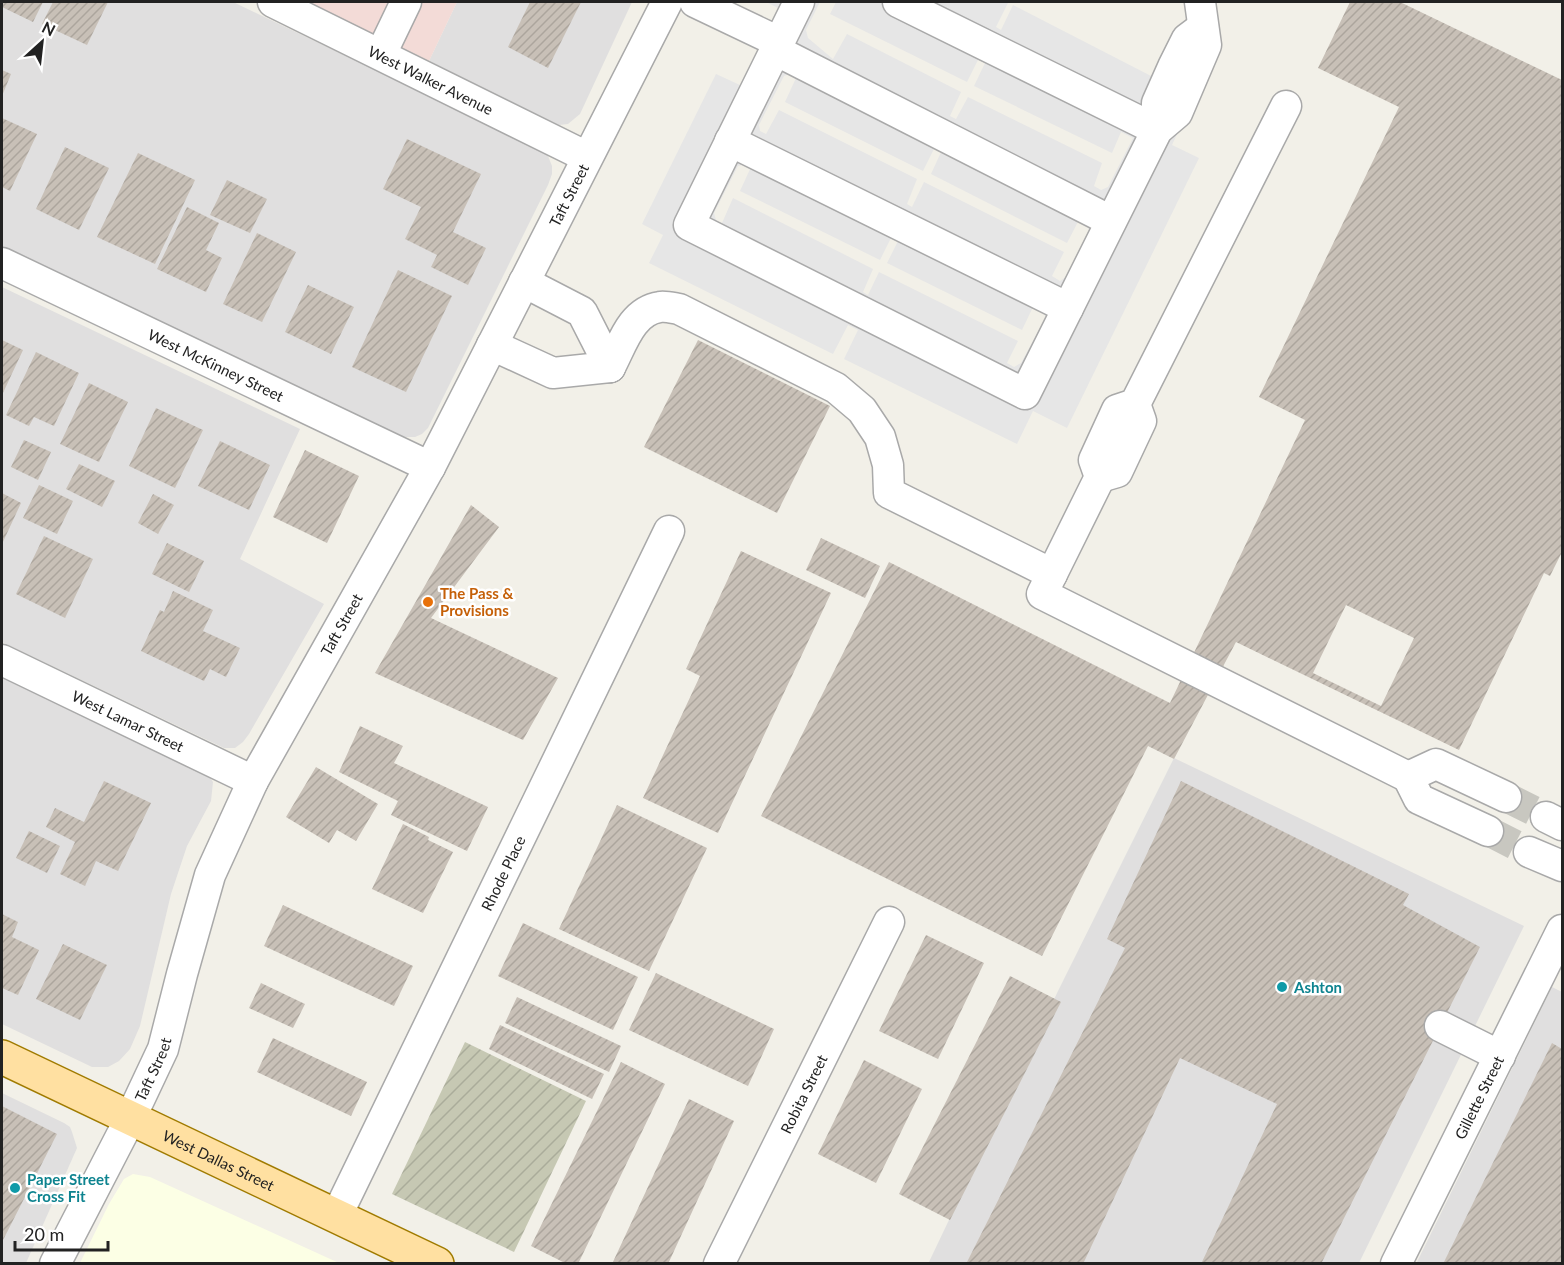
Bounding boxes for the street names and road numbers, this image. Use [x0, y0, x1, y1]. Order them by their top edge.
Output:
street label: West Walker Avenue [365, 41, 496, 118]
street label: Taft Street [545, 160, 592, 229]
street label: West McKinney Street [145, 325, 287, 405]
street label: Taft Street [317, 590, 366, 659]
street label: West Lamar Street [69, 686, 187, 756]
street label: Rhode Place [477, 833, 529, 914]
street label: Taft Street [131, 1035, 175, 1104]
street label: Robita Street [776, 1051, 831, 1136]
street label: Gillette Street [1450, 1052, 1507, 1142]
street label: West Dallas Street [160, 1126, 278, 1195]

